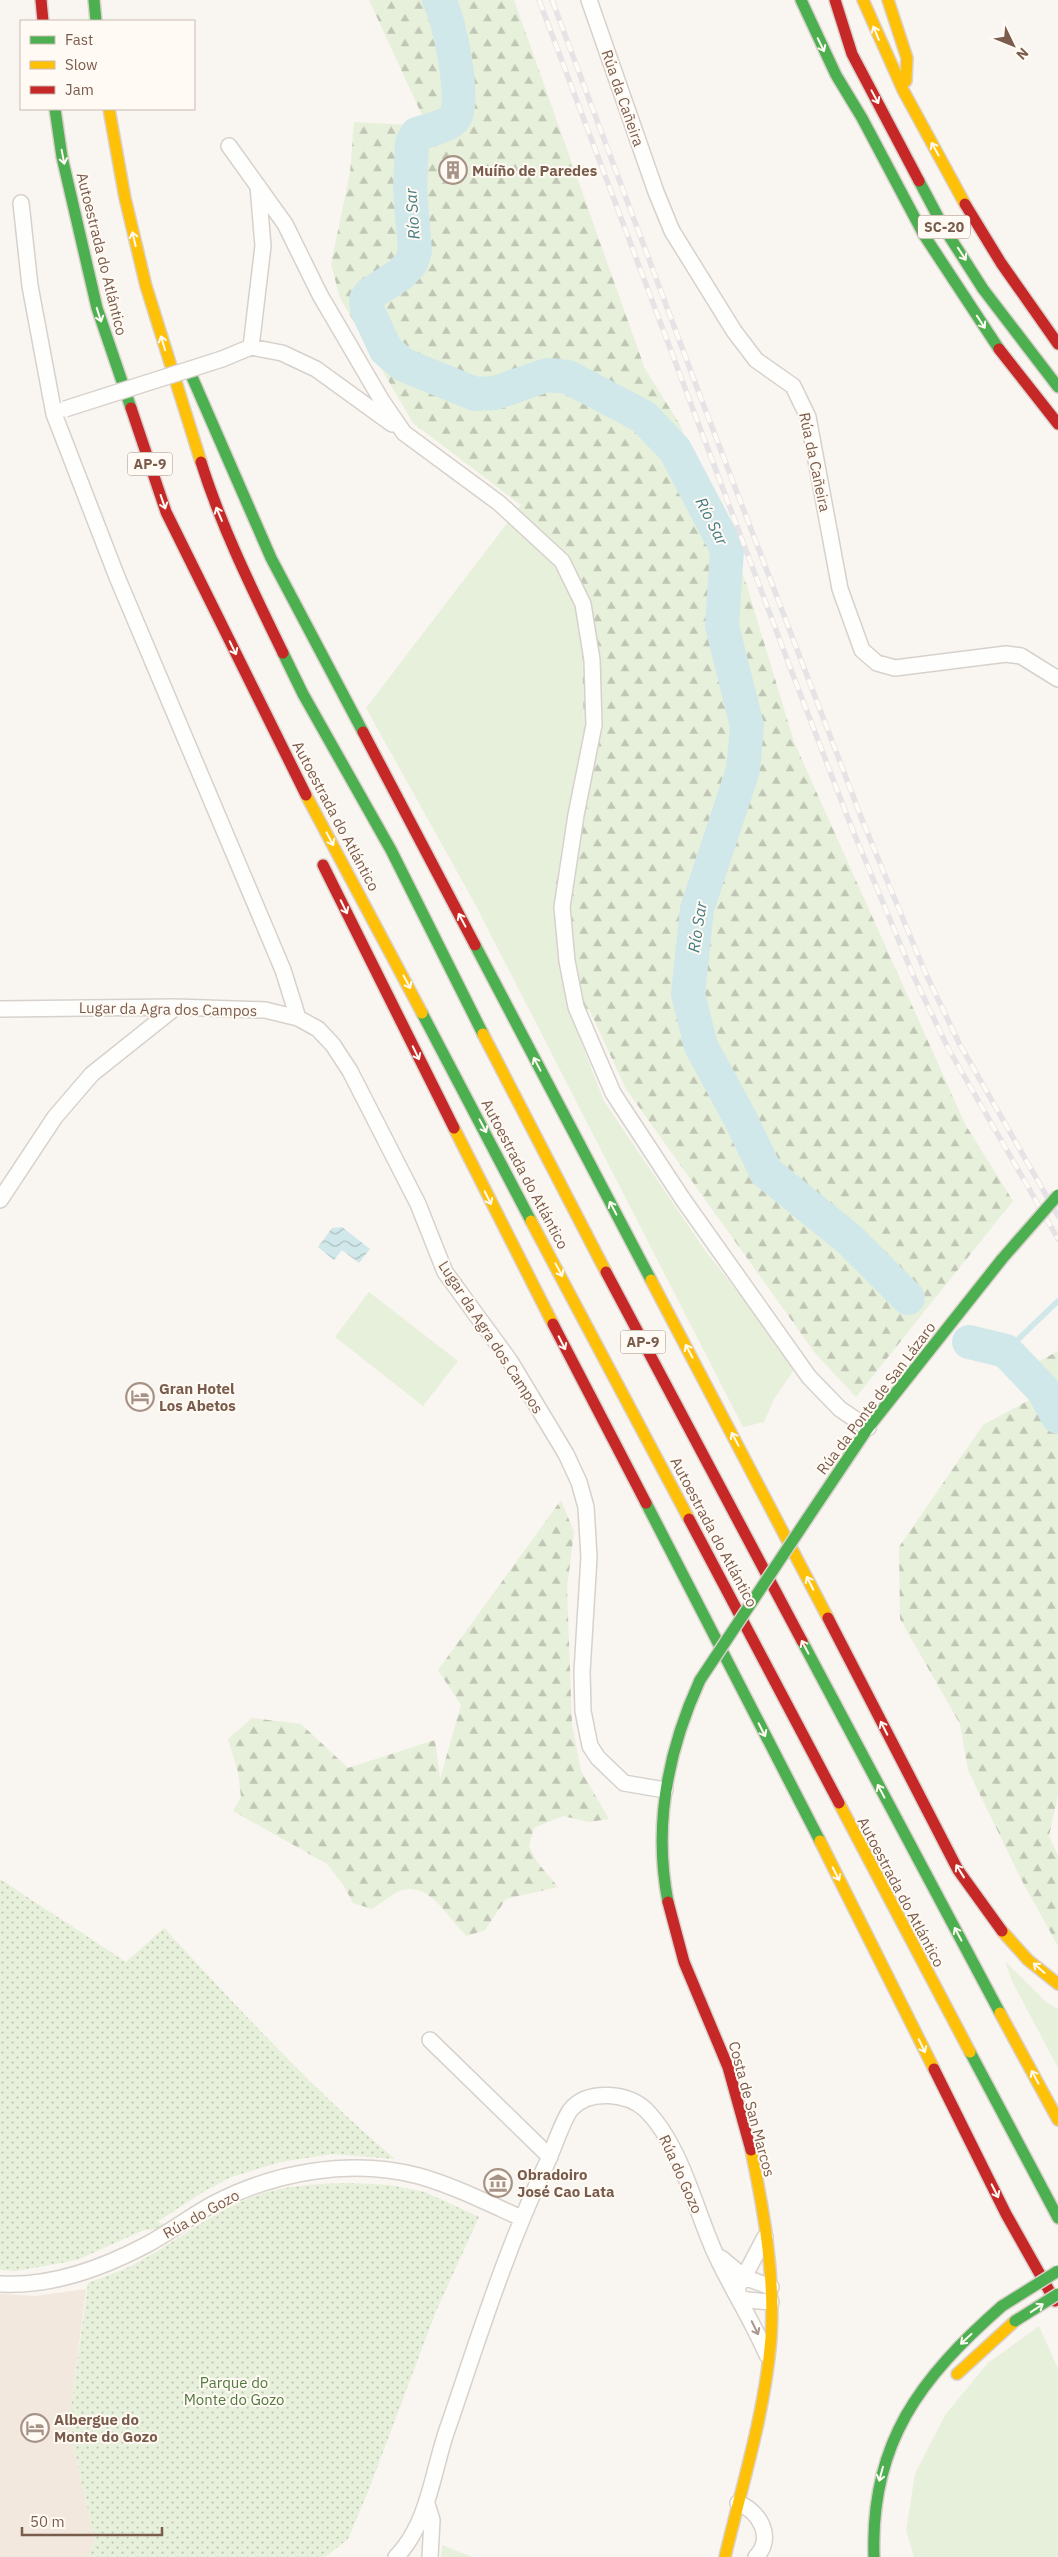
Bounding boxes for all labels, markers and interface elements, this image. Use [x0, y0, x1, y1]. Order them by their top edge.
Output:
legend [20, 20, 195, 110]
north arrow [988, 20, 1038, 70]
one-way arrow [871, 26, 880, 41]
text: Fast [65, 30, 93, 49]
one-way arrow [816, 37, 826, 52]
text: N [1012, 44, 1033, 64]
street label: Rúa da Cañeira [598, 47, 648, 149]
text: Slow [65, 55, 98, 74]
text: Jam [65, 80, 94, 99]
one-way arrow [870, 89, 880, 104]
one-way arrow [930, 142, 939, 157]
one-way arrow [59, 148, 68, 164]
building icon: Muíño de Paredes [438, 155, 468, 185]
place label: Muíño de Paredes [472, 161, 598, 180]
street label: Autoestrada do Atlántico [73, 171, 131, 337]
water label: Río Sar [400, 187, 424, 240]
road number: SC-20 [918, 216, 970, 238]
one-way arrow [129, 231, 138, 247]
one-way arrow [957, 247, 967, 261]
one-way arrow [95, 307, 105, 323]
one-way arrow [975, 315, 986, 329]
one-way arrow [158, 336, 168, 352]
street label: Rúa da Cañeira [795, 411, 835, 513]
road number: AP-9 [128, 452, 172, 476]
one-way arrow [159, 494, 168, 509]
water label: Río Sar [691, 494, 733, 549]
one-way arrow [214, 507, 224, 522]
one-way arrow [229, 641, 239, 656]
street label: Autoestrada do Atlántico [288, 738, 384, 894]
one-way arrow [326, 831, 335, 846]
one-way arrow [340, 899, 349, 914]
water label: Río Sar [683, 899, 711, 954]
one-way arrow [457, 913, 466, 928]
one-way arrow [402, 975, 412, 990]
street label: Lugar da Agra dos Campos [79, 998, 257, 1020]
one-way arrow [411, 1045, 421, 1060]
one-way arrow [532, 1057, 542, 1071]
street label: Autoestrada do Atlántico [477, 1096, 573, 1252]
one-way arrow [479, 1118, 488, 1133]
one-way arrow [484, 1190, 494, 1205]
one-way arrow [608, 1200, 618, 1215]
street label: Lugar da Agra dos Campos [434, 1257, 548, 1417]
one-way arrow [554, 1262, 564, 1277]
street label: Rúa da Ponte de San Lázaro [812, 1318, 940, 1478]
road number: AP-9 [620, 1330, 666, 1354]
one-way arrow [558, 1335, 567, 1350]
one-way arrow [683, 1345, 693, 1359]
place label: Gran Hotel Los Abetos [159, 1379, 236, 1415]
hotel icon: Gran Hotel Los Abetos [125, 1382, 155, 1412]
one-way arrow [730, 1432, 739, 1447]
street label: Autoestrada do Atlántico [666, 1454, 762, 1610]
one-way arrow [805, 1576, 814, 1591]
one-way arrow [800, 1640, 810, 1655]
one-way arrow [879, 1721, 888, 1736]
one-way arrow [758, 1722, 767, 1737]
one-way arrow [876, 1784, 885, 1799]
street label: Autoestrada do Atlántico [853, 1814, 949, 1970]
one-way arrow [954, 1865, 964, 1879]
one-way arrow [832, 1866, 841, 1881]
one-way arrow [953, 1927, 962, 1942]
one-way arrow [1033, 1963, 1046, 1974]
one-way arrow [918, 2038, 927, 2053]
street label: Costa de San Marcos [725, 2039, 779, 2179]
one-way arrow [1030, 2070, 1039, 2085]
street label: Rúa do Gozo [655, 2132, 707, 2216]
place label: Obradoiro José Cao Lata [517, 2165, 615, 2201]
museum icon: Obradoiro José Cao Lata [483, 2168, 513, 2198]
one-way arrow [990, 2184, 1000, 2199]
street label: Rúa do Gozo [160, 2185, 242, 2243]
one-way arrow [1029, 2302, 1043, 2312]
one-way arrow [751, 2320, 760, 2335]
one-way arrow [960, 2333, 973, 2345]
park label: Parque do Monte do Gozo [184, 2373, 284, 2409]
place label: Albergue do Monte do Gozo [54, 2410, 158, 2446]
hotel icon: Albergue do Monte do Gozo [20, 2413, 50, 2443]
one-way arrow [876, 2466, 885, 2482]
scale bar [22, 2504, 162, 2536]
text: 50 m [30, 2512, 65, 2531]

